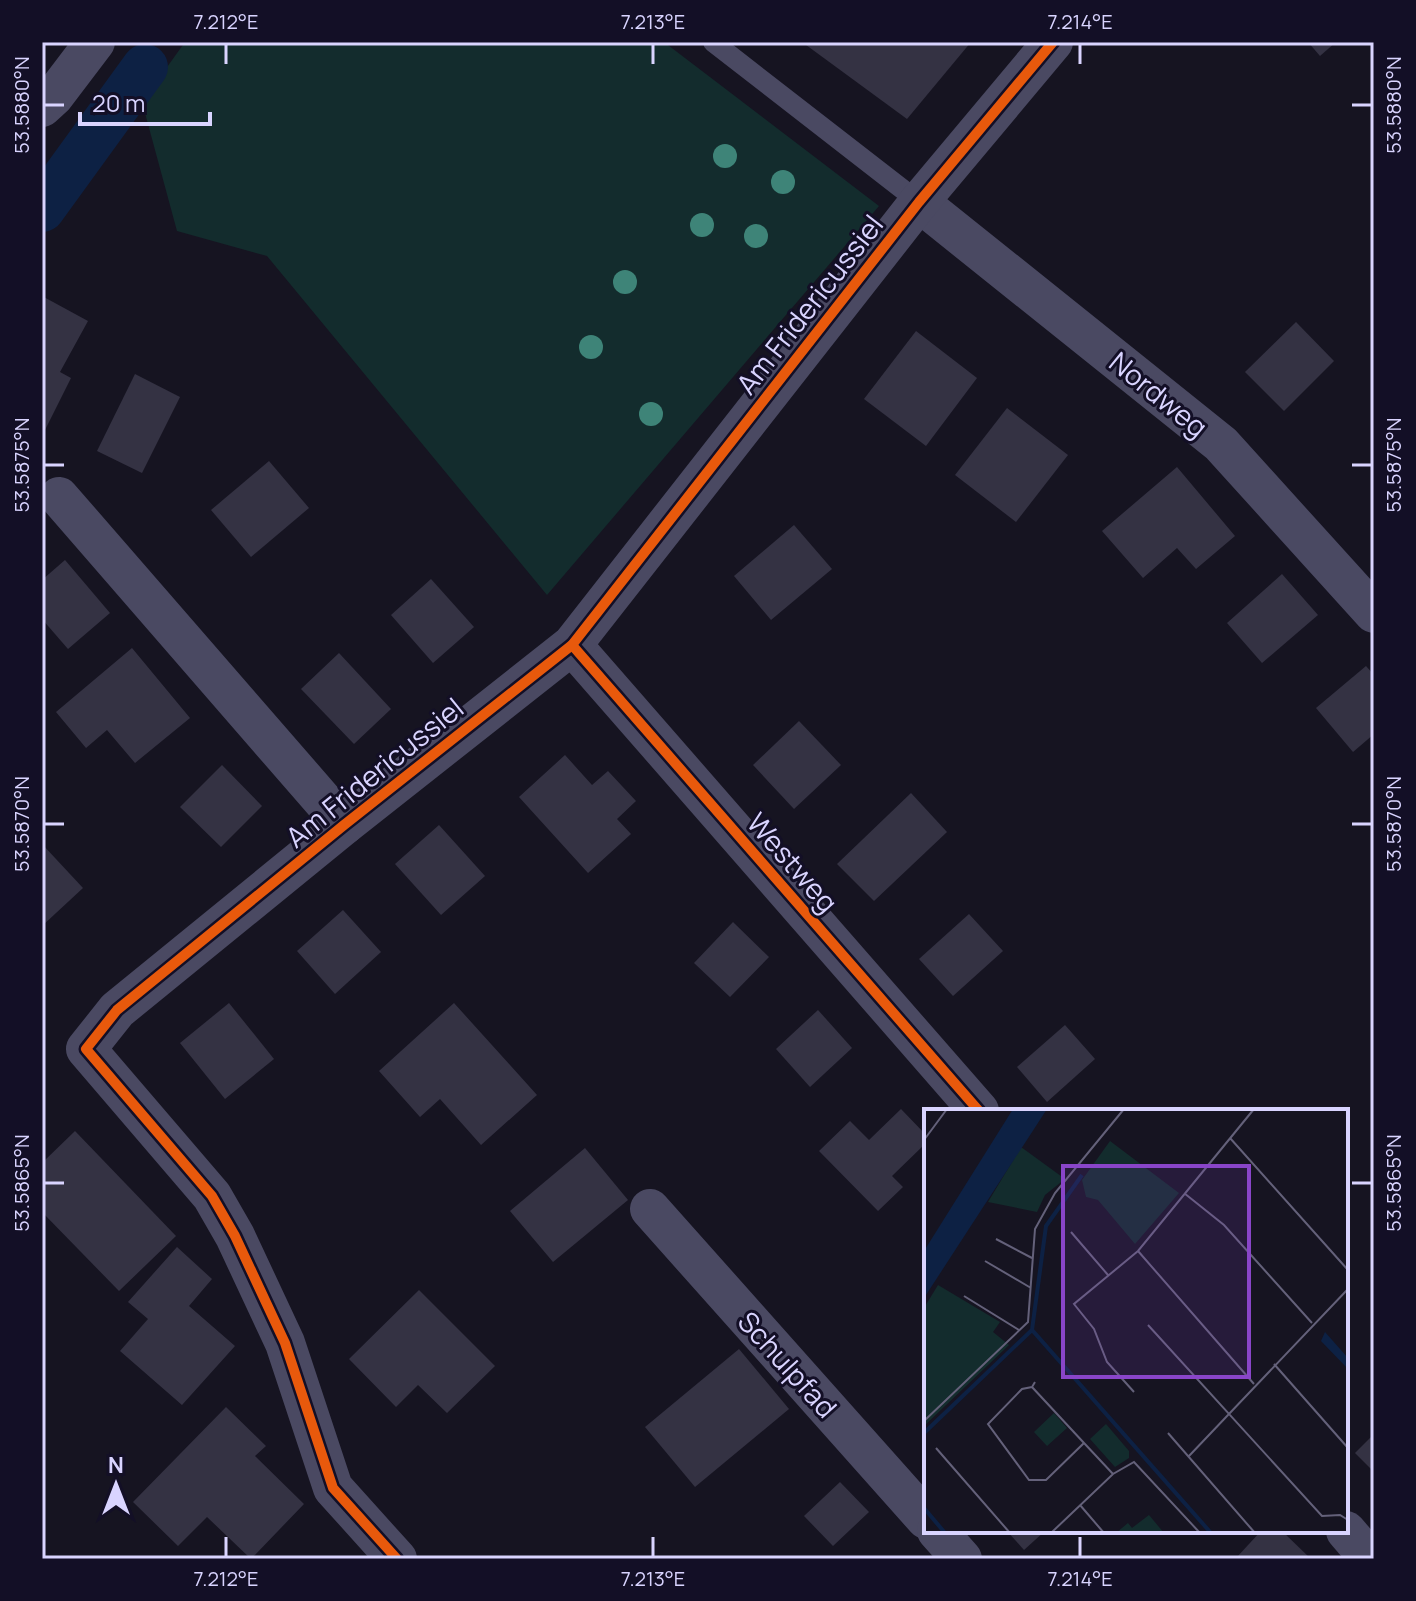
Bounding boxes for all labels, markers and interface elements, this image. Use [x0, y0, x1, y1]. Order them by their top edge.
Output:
text: 7.212°E [194, 8, 258, 35]
text: 7.213°E [621, 8, 685, 35]
text: 7.214°E [1047, 8, 1113, 35]
text: 53.5880°N [8, 56, 35, 154]
text: 53.5880°N [1380, 56, 1407, 154]
scale bar [80, 76, 210, 126]
text: 20 m [92, 86, 145, 119]
street label: Am Fridericussiel [727, 206, 891, 402]
street label: Nordweg [1102, 343, 1216, 445]
text: 53.5875°N [8, 417, 35, 513]
text: 53.5875°N [1380, 417, 1407, 513]
street label: Am Fridericussiel [277, 689, 471, 855]
text: 53.5870°N [8, 776, 35, 872]
text: 53.5870°N [1380, 776, 1407, 872]
street label: Westweg [739, 804, 847, 920]
inset map [924, 1109, 1348, 1533]
text: 53.5865°N [8, 1134, 35, 1232]
text: 53.5865°N [1380, 1134, 1407, 1232]
street label: Schulpfad [730, 1303, 846, 1425]
north arrow [76, 1445, 156, 1525]
text: N [108, 1450, 124, 1480]
text: 7.212°E [194, 1565, 258, 1592]
text: 7.213°E [621, 1565, 685, 1592]
text: 7.214°E [1047, 1565, 1113, 1592]

